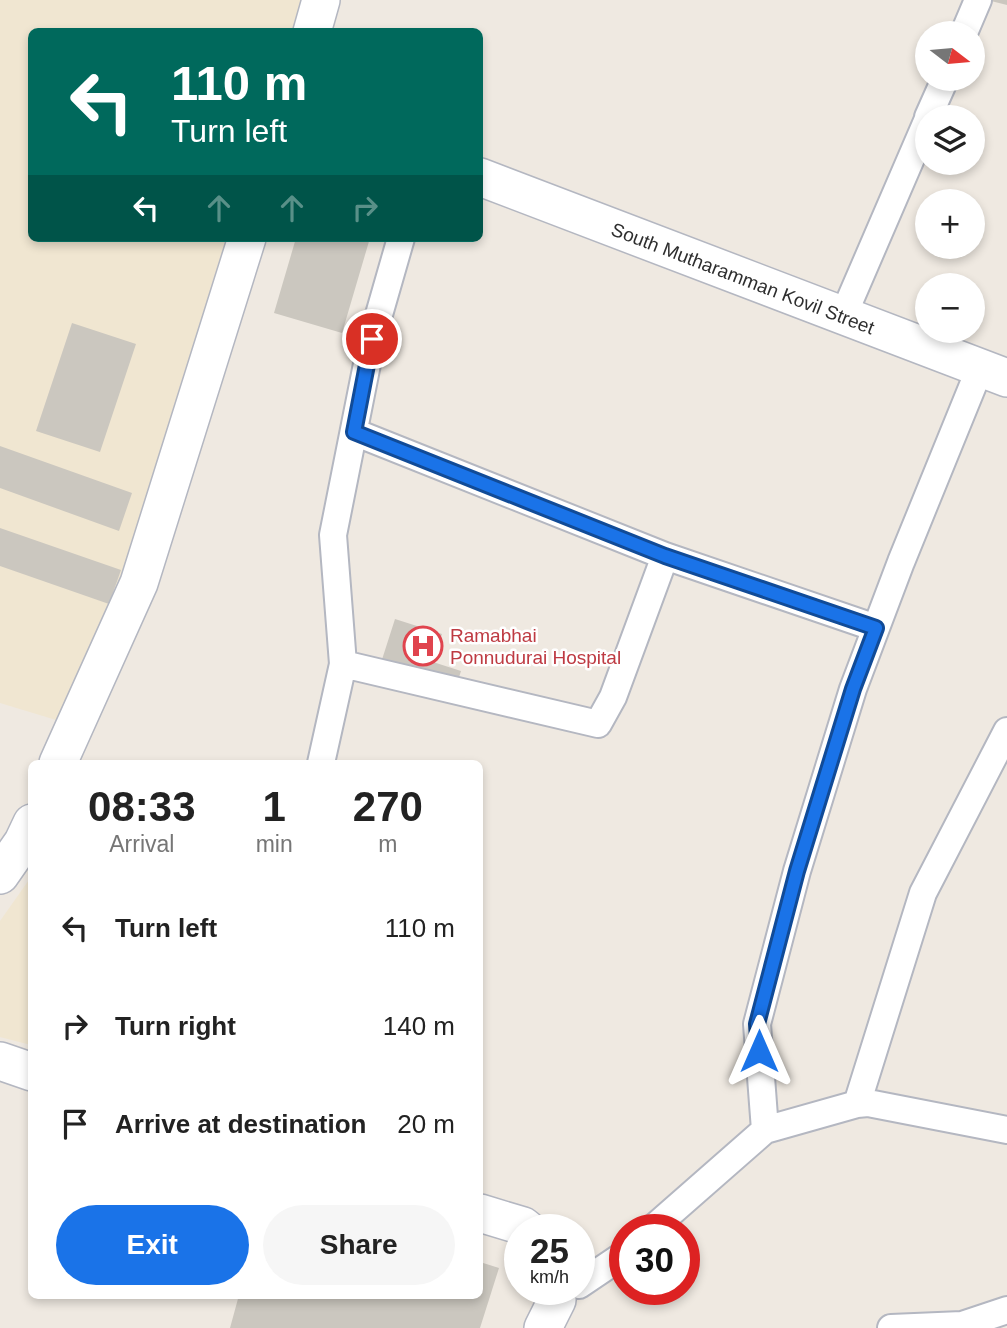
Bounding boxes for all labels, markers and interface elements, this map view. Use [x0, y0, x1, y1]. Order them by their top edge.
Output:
north arrow [915, 21, 985, 91]
map controls [915, 21, 985, 343]
icon: left [56, 56, 147, 147]
text: 110 m [171, 56, 307, 110]
button: layers [915, 105, 985, 175]
text: Turn left [171, 113, 287, 149]
icon: left [127, 189, 165, 227]
icon: ahead [200, 189, 238, 227]
icon: ahead [273, 189, 311, 227]
icon: right [346, 189, 384, 227]
button: + [915, 189, 985, 259]
street label: South Mutharamman Kovil Street [608, 219, 878, 339]
button: − [915, 273, 985, 343]
pin [342, 309, 402, 369]
icon: arrive [353, 320, 391, 358]
hospital icon: Ramabhai Ponnudurai Hospital [402, 625, 444, 667]
place label: Ramabhai Ponnudurai Hospital [450, 625, 621, 668]
text: 08:33 [88, 783, 196, 830]
text: 1 [262, 783, 286, 830]
text: 270 [353, 783, 423, 830]
text: Arrival [109, 831, 174, 857]
text: min [256, 831, 293, 857]
text: m [378, 831, 397, 857]
icon: left [56, 909, 94, 947]
text: Turn left [115, 913, 217, 943]
text: 110 m [385, 913, 455, 943]
icon: right [56, 1007, 94, 1045]
text: Turn right [115, 1011, 236, 1041]
text: 140 m [383, 1011, 455, 1041]
position arrow [722, 1014, 796, 1088]
icon: arrive [56, 1105, 94, 1143]
text: Arrive at destination [115, 1109, 366, 1139]
text: 20 m [397, 1109, 455, 1139]
button: Exit [56, 1205, 249, 1285]
button: Share [263, 1205, 455, 1285]
speed limit sign: 30 [609, 1214, 700, 1305]
text: 25 [530, 1231, 569, 1270]
text: km/h [530, 1267, 569, 1287]

